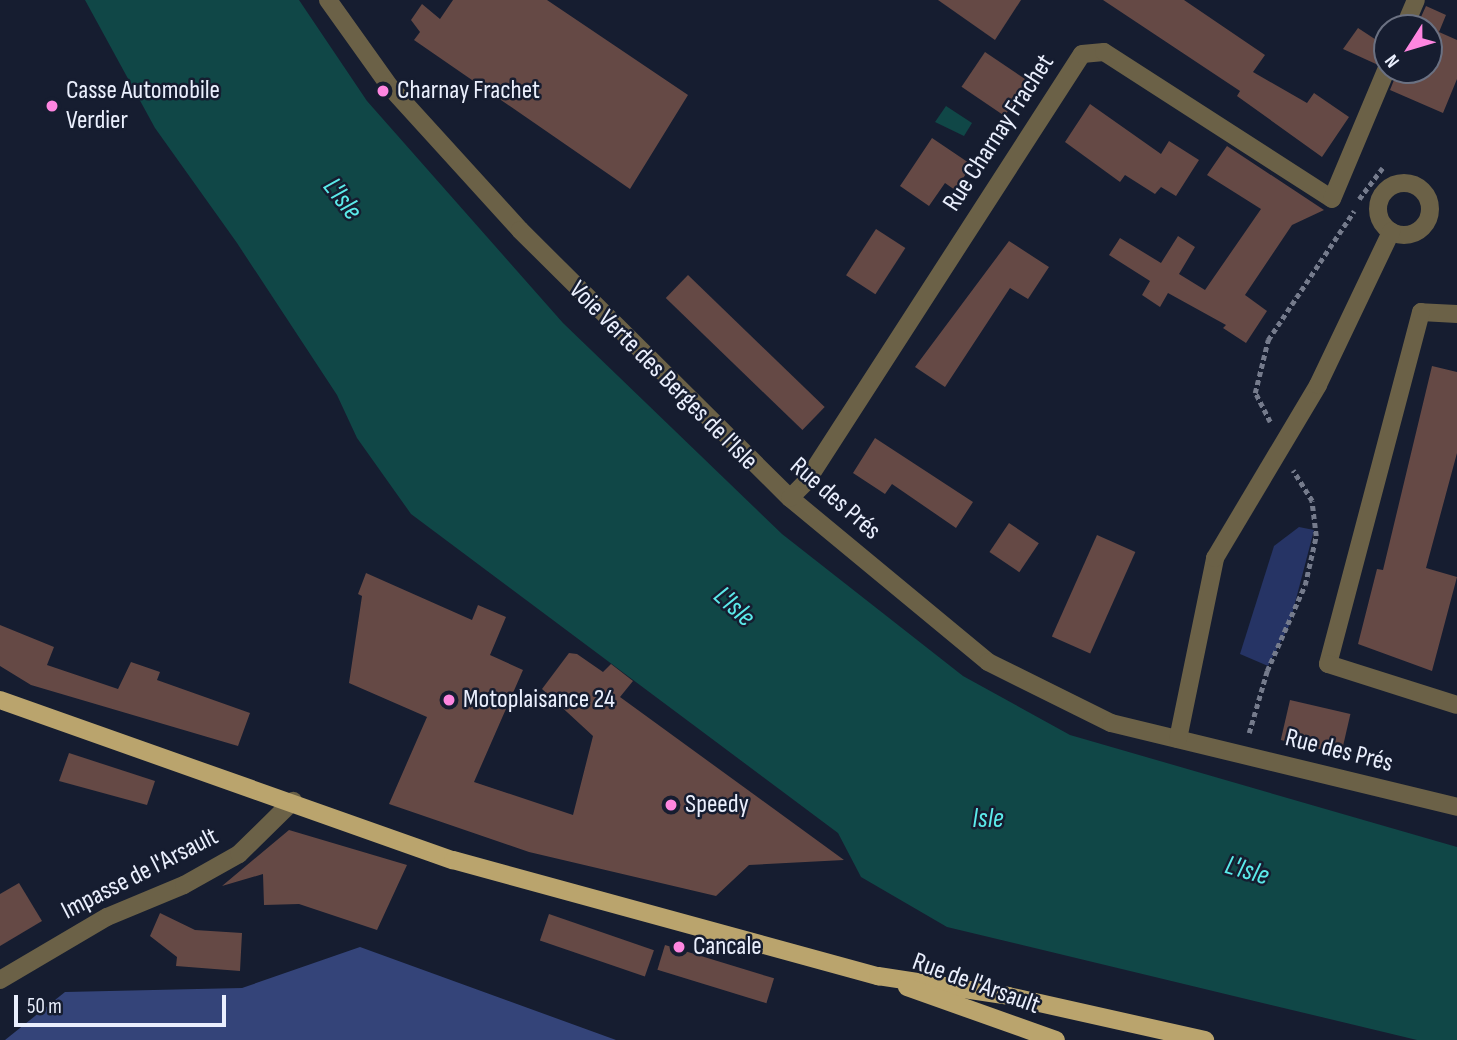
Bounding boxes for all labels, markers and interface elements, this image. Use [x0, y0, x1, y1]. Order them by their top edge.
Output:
north arrow [1373, 14, 1443, 84]
street label: Rue Charnay Frachet [937, 49, 1061, 217]
text: N [1380, 50, 1405, 72]
place label: Casse Automobile Verdier [66, 75, 220, 136]
place label: Charnay Frachet [397, 75, 540, 107]
marker: Charnay Frachet [375, 83, 391, 99]
marker: Casse Automobile Verdier [44, 98, 60, 114]
water label: L'Isle [315, 171, 369, 227]
street label: Voie Verte des Berges de l'Isle [562, 275, 764, 477]
street label: Rue des Prés [783, 451, 887, 547]
water label: L'Isle [706, 580, 762, 634]
place label: Motoplaisance 24 [463, 684, 615, 716]
marker: Motoplaisance 24 [441, 692, 457, 708]
street label: Rue des Prés [1282, 723, 1396, 779]
place label: Speedy [685, 789, 749, 821]
marker: Speedy [663, 797, 679, 813]
water label: Isle [972, 802, 1004, 836]
street label: Impasse de l'Arsault [56, 821, 224, 927]
water label: L'Isle [1221, 849, 1273, 893]
place label: Cancale [693, 931, 762, 963]
marker: Cancale [671, 939, 687, 955]
street label: Rue de l'Arsault [908, 947, 1044, 1021]
scale bar [18, 981, 229, 1025]
text: 50 m [27, 994, 62, 1019]

